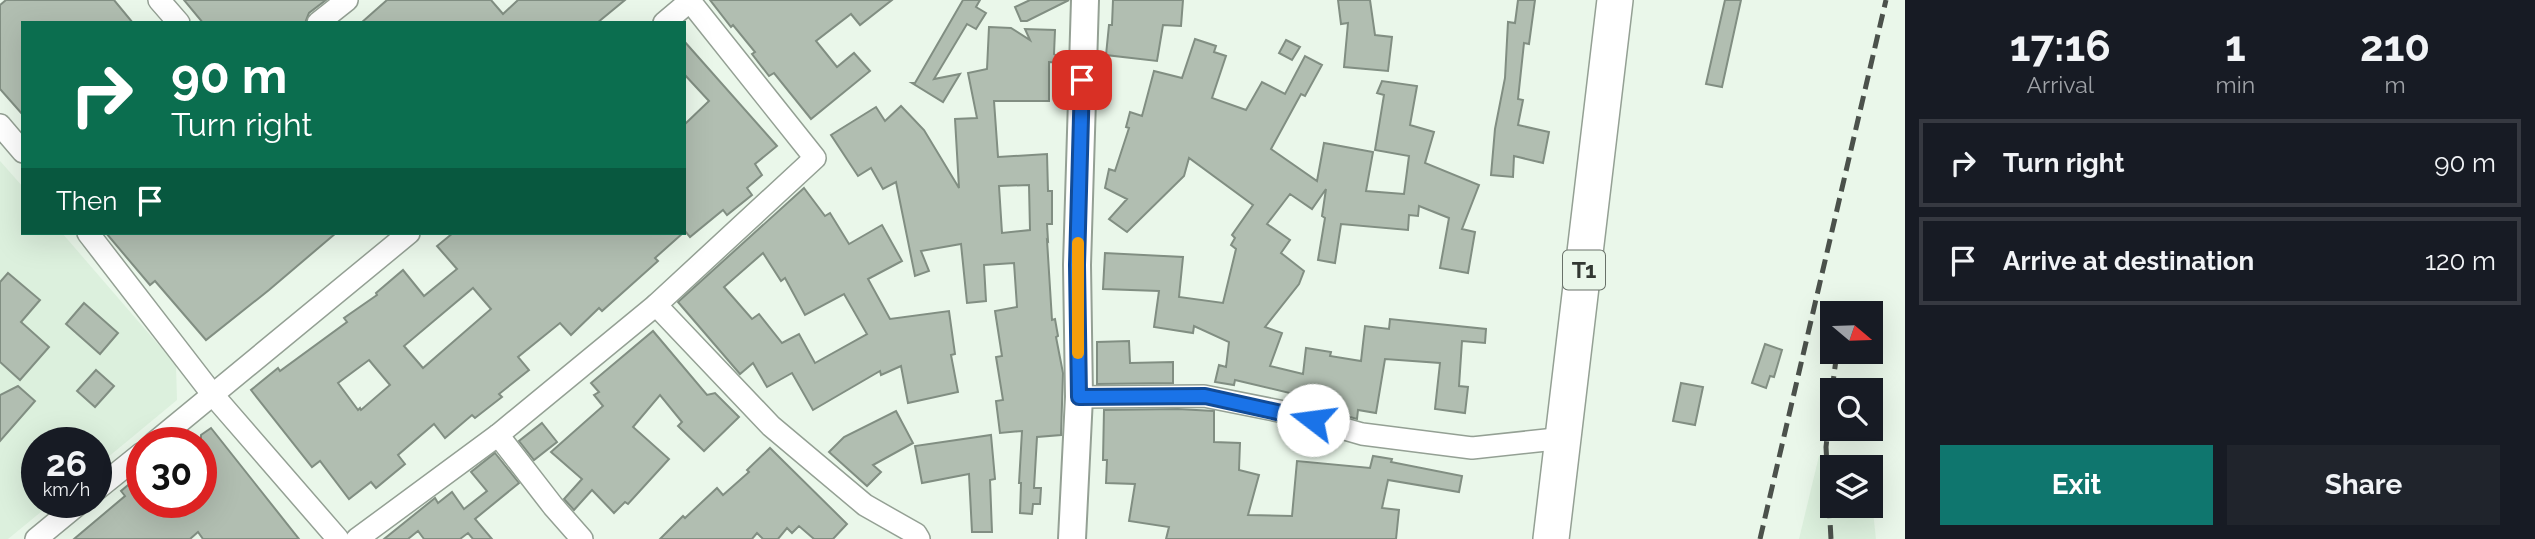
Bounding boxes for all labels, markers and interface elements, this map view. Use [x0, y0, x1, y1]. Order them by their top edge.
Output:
text: 17:16 [2010, 22, 2111, 71]
text: 1 [2225, 22, 2246, 71]
text: 210 [2360, 22, 2430, 71]
text: 90 m [171, 47, 287, 104]
icon: right [56, 49, 147, 140]
pin [1052, 50, 1112, 110]
icon: arrive [1063, 61, 1101, 99]
text: Arrival [2027, 71, 2094, 98]
text: min [2216, 71, 2255, 98]
text: m [2384, 71, 2406, 98]
text: Turn right [171, 106, 312, 143]
icon: right [1944, 144, 1982, 182]
text: Turn right [2003, 148, 2124, 178]
text: 90 m [2434, 148, 2496, 178]
icon: arrive [131, 182, 169, 220]
text: Then [56, 186, 117, 216]
icon: arrive [1944, 242, 1982, 280]
text: Arrive at destination [2003, 246, 2254, 276]
text: 120 m [2425, 246, 2496, 276]
road number: T1 [1563, 250, 1605, 290]
north arrow [1820, 301, 1883, 364]
map controls [1820, 301, 1883, 518]
button: search [1820, 378, 1883, 441]
position arrow [1276, 383, 1350, 457]
speed limit sign: 30 [126, 427, 217, 518]
text: 26 [46, 443, 87, 484]
button: Exit [1940, 445, 2213, 525]
button: Share [2227, 445, 2500, 525]
button: layers [1820, 455, 1883, 518]
text: km/h [43, 479, 90, 500]

